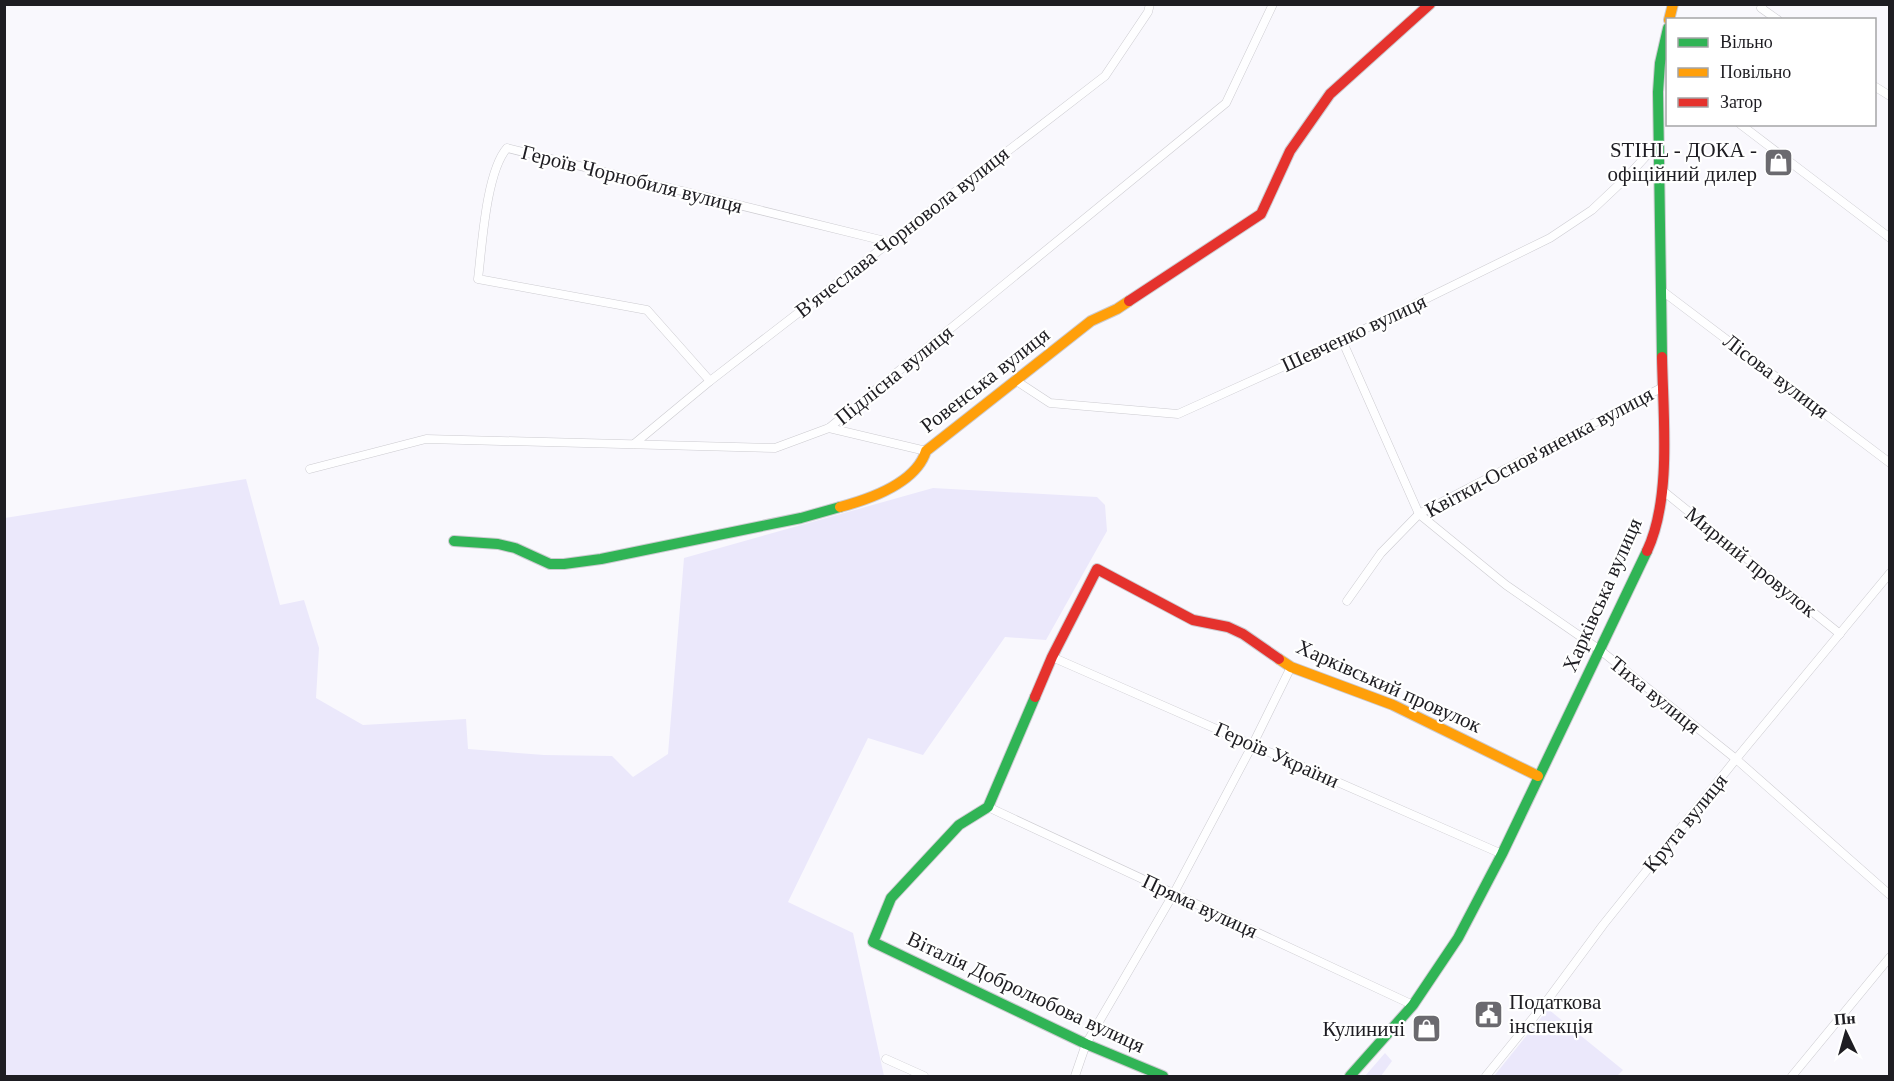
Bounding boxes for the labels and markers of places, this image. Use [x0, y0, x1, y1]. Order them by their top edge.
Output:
place label: STIHL - ДОКА - офіційний дилер [1608, 138, 1757, 186]
shop icon: STIHL - ДОКА - офіційний дилер [1762, 146, 1794, 178]
place label: Податкова інспекція [1509, 990, 1602, 1038]
public building icon: Податкова інспекція [1472, 998, 1504, 1030]
shop icon: Кулиничі [1410, 1013, 1442, 1045]
place label: Кулиничі [1322, 1017, 1405, 1041]

